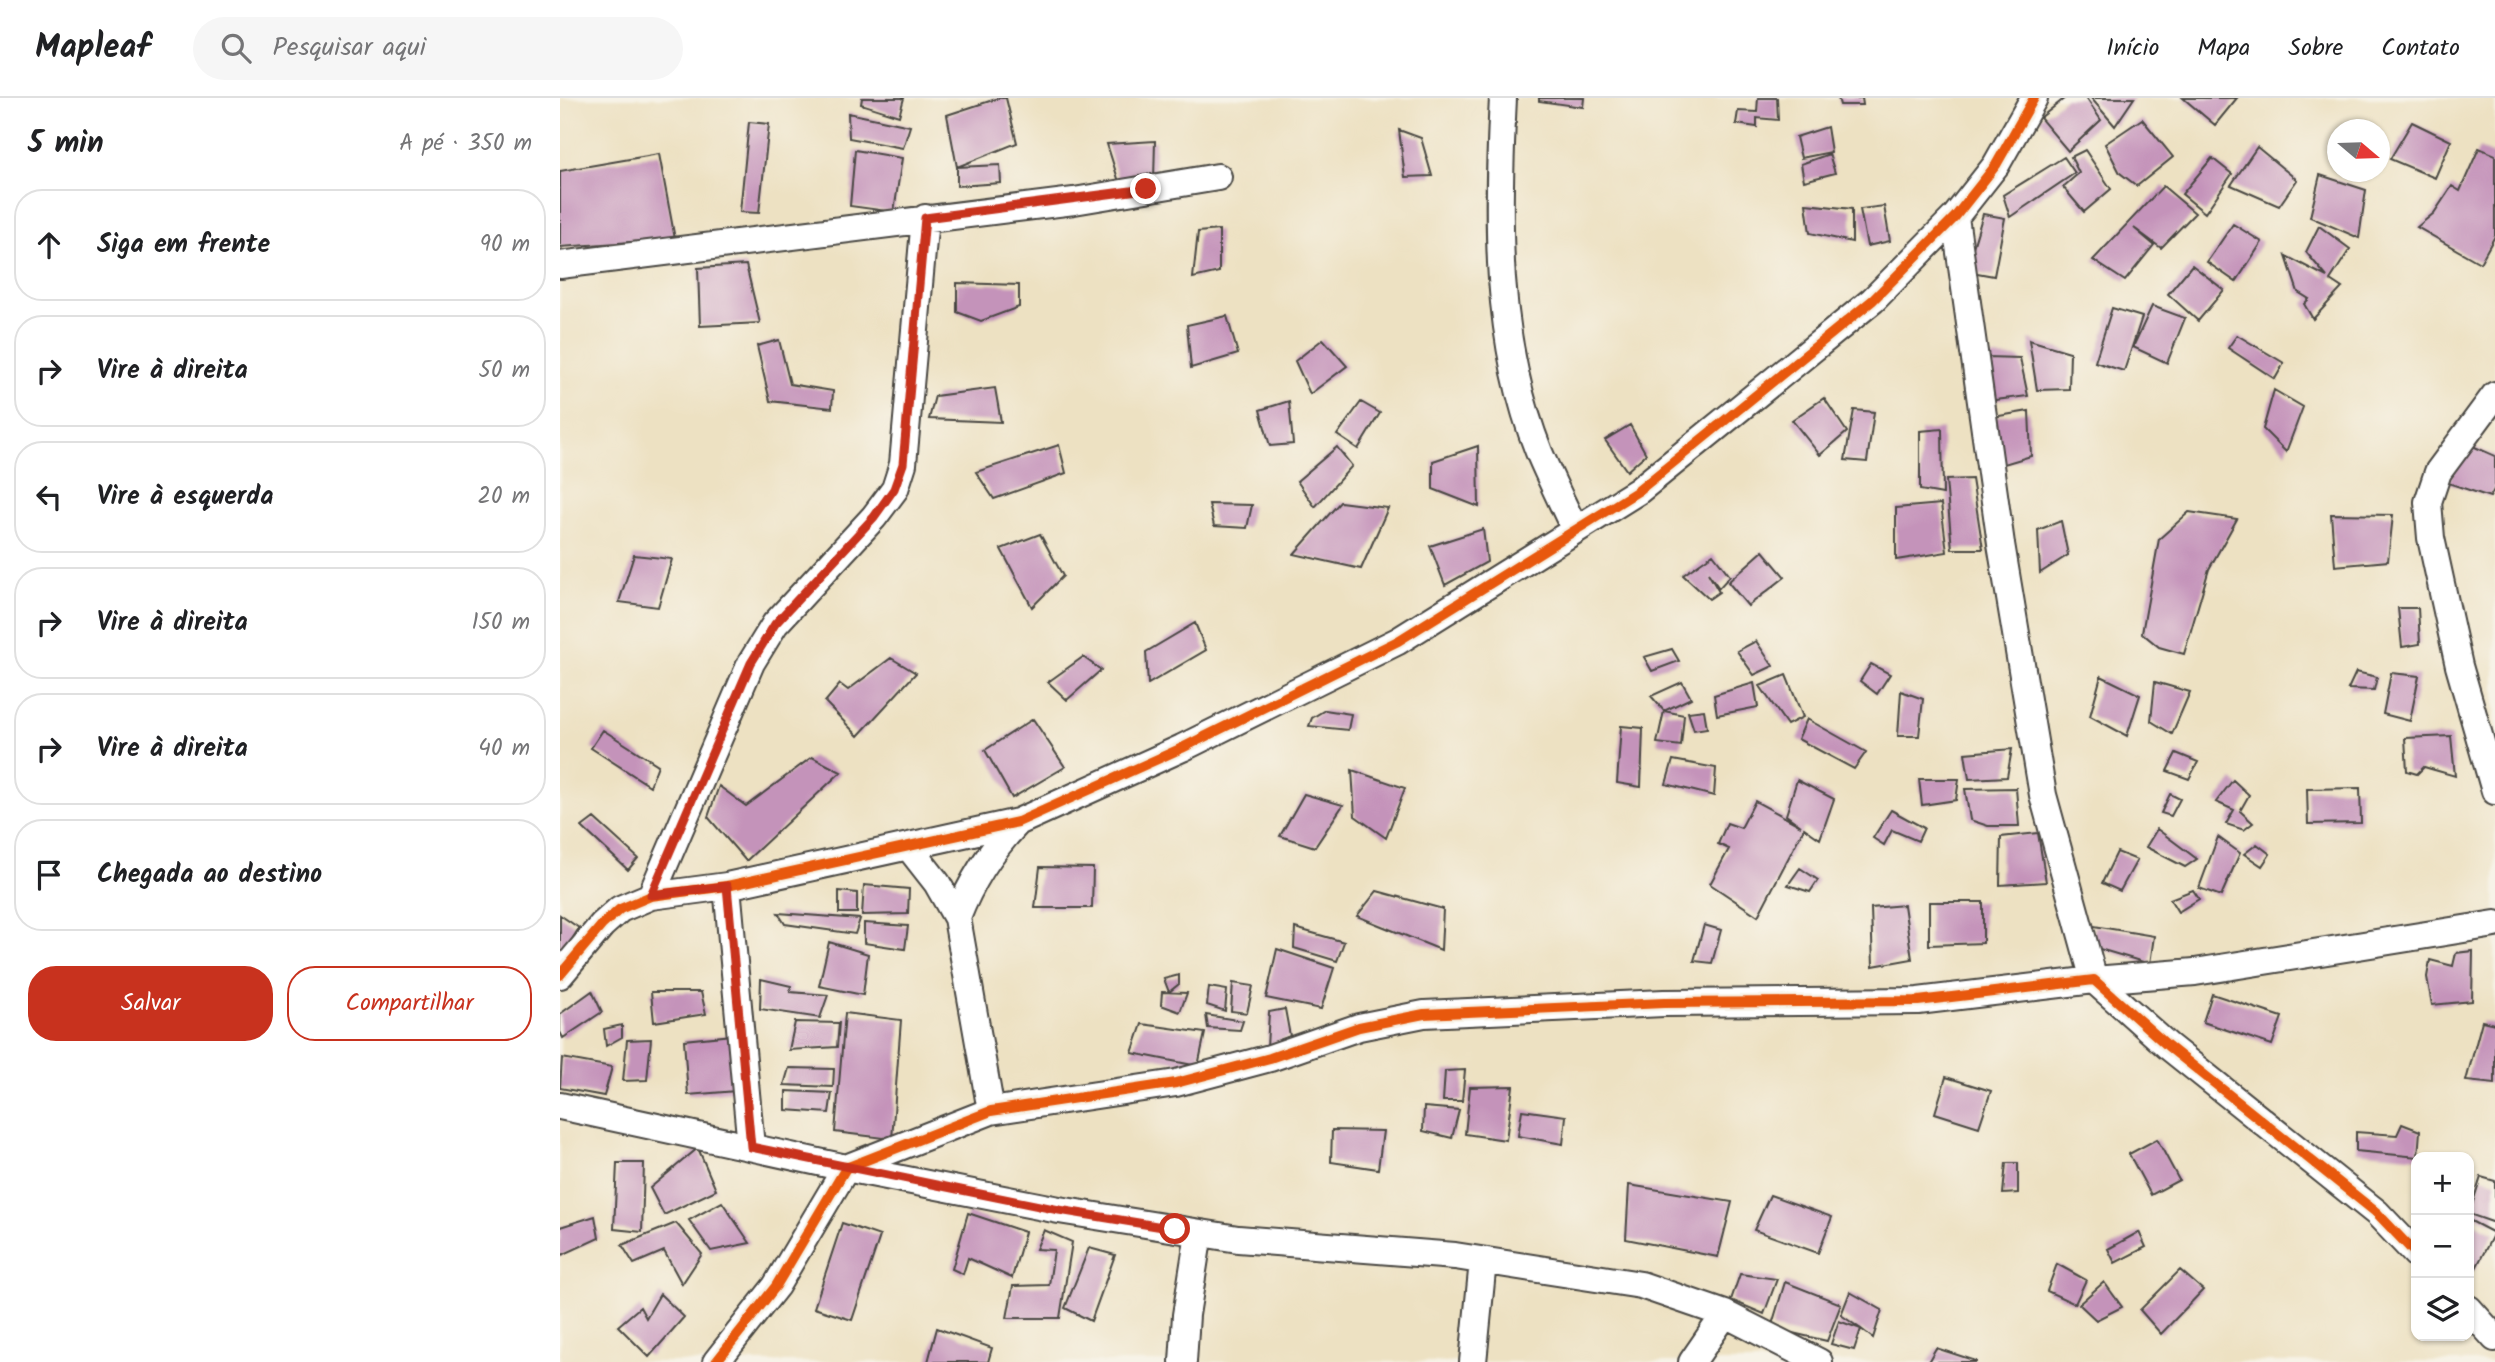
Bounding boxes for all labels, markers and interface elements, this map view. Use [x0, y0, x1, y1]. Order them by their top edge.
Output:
search box [193, 17, 683, 80]
text: Mapleaf [35, 22, 151, 75]
text: Pesquisar aqui [273, 27, 426, 69]
icon: search [217, 29, 255, 67]
text: Início [2106, 29, 2159, 68]
text: Mapa [2197, 29, 2250, 68]
text: Sobre [2288, 29, 2343, 68]
text: Contato [2381, 29, 2460, 68]
north arrow [2327, 119, 2390, 182]
text: 5 min [28, 120, 104, 168]
text: A pé · 350 m [399, 126, 532, 162]
route end [1130, 173, 1161, 204]
text: Siga em frente [97, 224, 270, 266]
icon: ahead [30, 226, 68, 264]
text: 90 m [480, 227, 530, 263]
text: Vire à direita [97, 350, 248, 392]
icon: right [30, 352, 68, 390]
text: 50 m [479, 353, 530, 389]
text: Vire à esquerda [97, 476, 274, 518]
icon: left [30, 478, 68, 516]
text: 20 m [478, 479, 530, 515]
text: Vire à direita [97, 602, 248, 644]
icon: right [30, 604, 68, 642]
text: 150 m [471, 605, 530, 641]
text: Vire à direita [97, 728, 248, 770]
icon: right [30, 730, 68, 768]
text: 40 m [478, 731, 530, 767]
text: Chegada ao destino [97, 854, 322, 896]
icon: arrive [30, 856, 68, 894]
button: Salvar [28, 966, 273, 1041]
button: Compartilhar [287, 966, 532, 1041]
map controls [2411, 1152, 2474, 1341]
button: + [2411, 1152, 2474, 1215]
route start [1159, 1213, 1190, 1244]
button: − [2411, 1215, 2474, 1278]
button: layers [2411, 1278, 2474, 1341]

